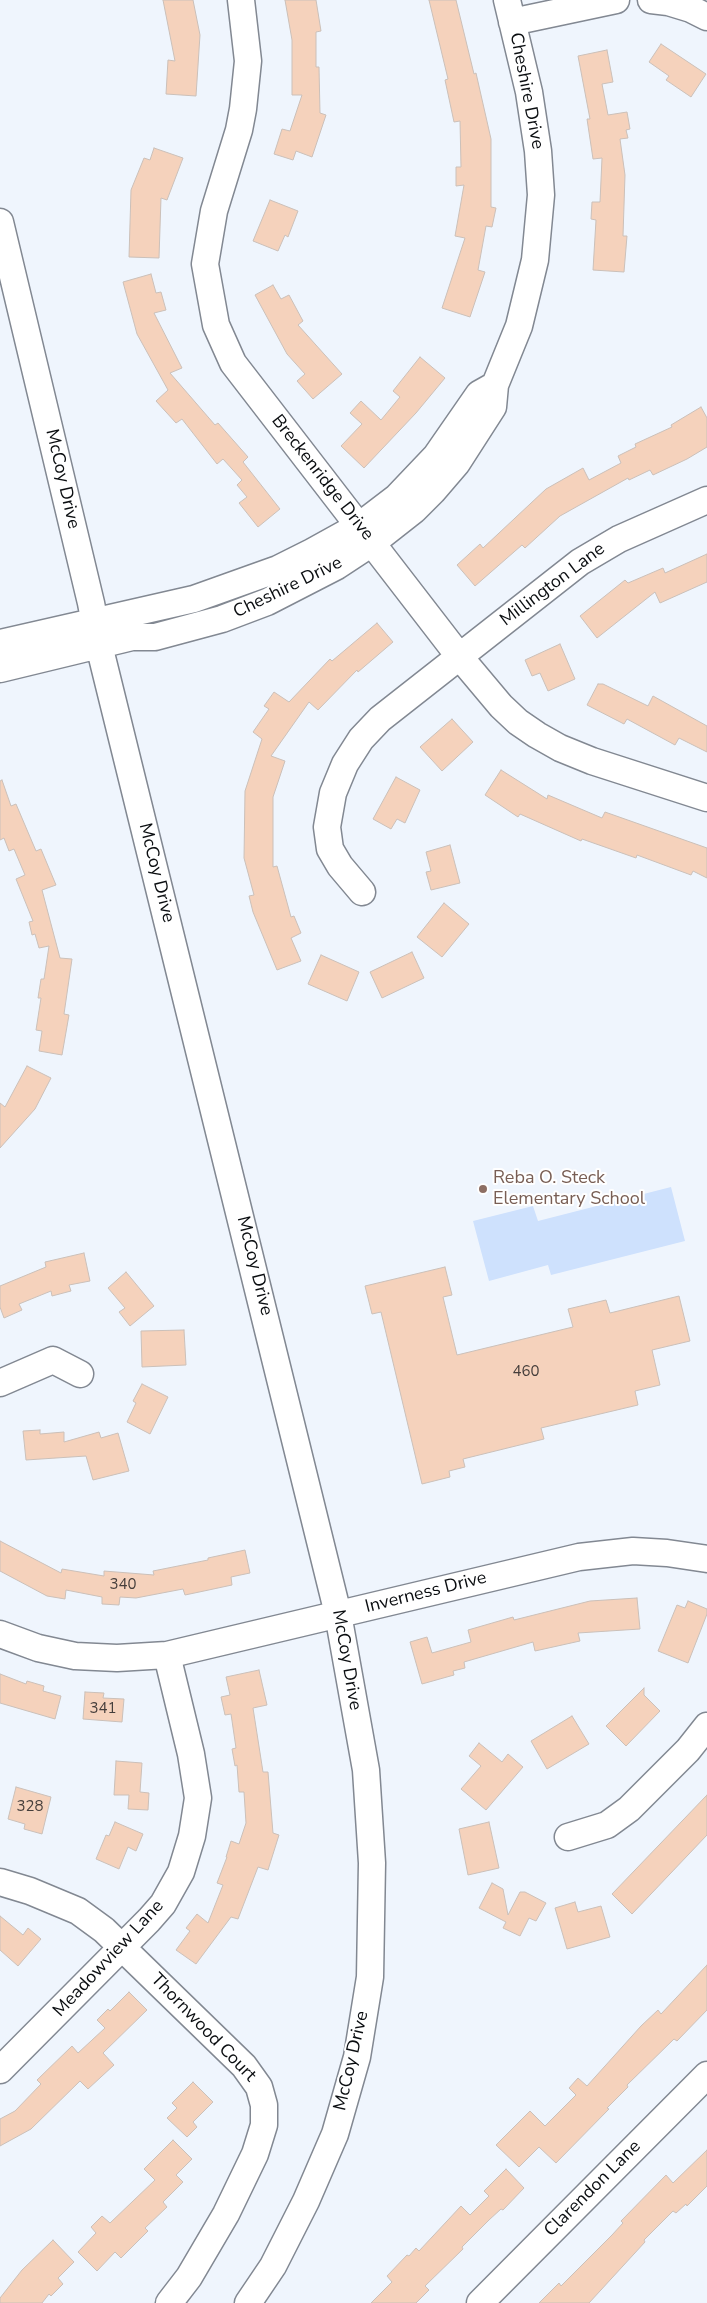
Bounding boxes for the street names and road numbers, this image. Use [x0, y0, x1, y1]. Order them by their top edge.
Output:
street label: Cheshire Drive [504, 31, 548, 151]
street label: Breckenridge Drive [266, 411, 378, 545]
street label: McCoy Drive [40, 427, 84, 531]
street label: Millington Lane [496, 539, 610, 631]
street label: Cheshire Drive [230, 552, 346, 624]
street label: McCoy Drive [133, 821, 179, 925]
street label: McCoy Drive [231, 1214, 277, 1318]
street label: Inverness Drive [363, 1567, 489, 1619]
street label: McCoy Drive [327, 1608, 365, 1712]
street label: Meadowview Lane [49, 1896, 169, 2022]
street label: Thornwood Court [146, 1969, 260, 2087]
street label: McCoy Drive [330, 2009, 374, 2113]
street label: Clarendon Lane [540, 2136, 646, 2242]

